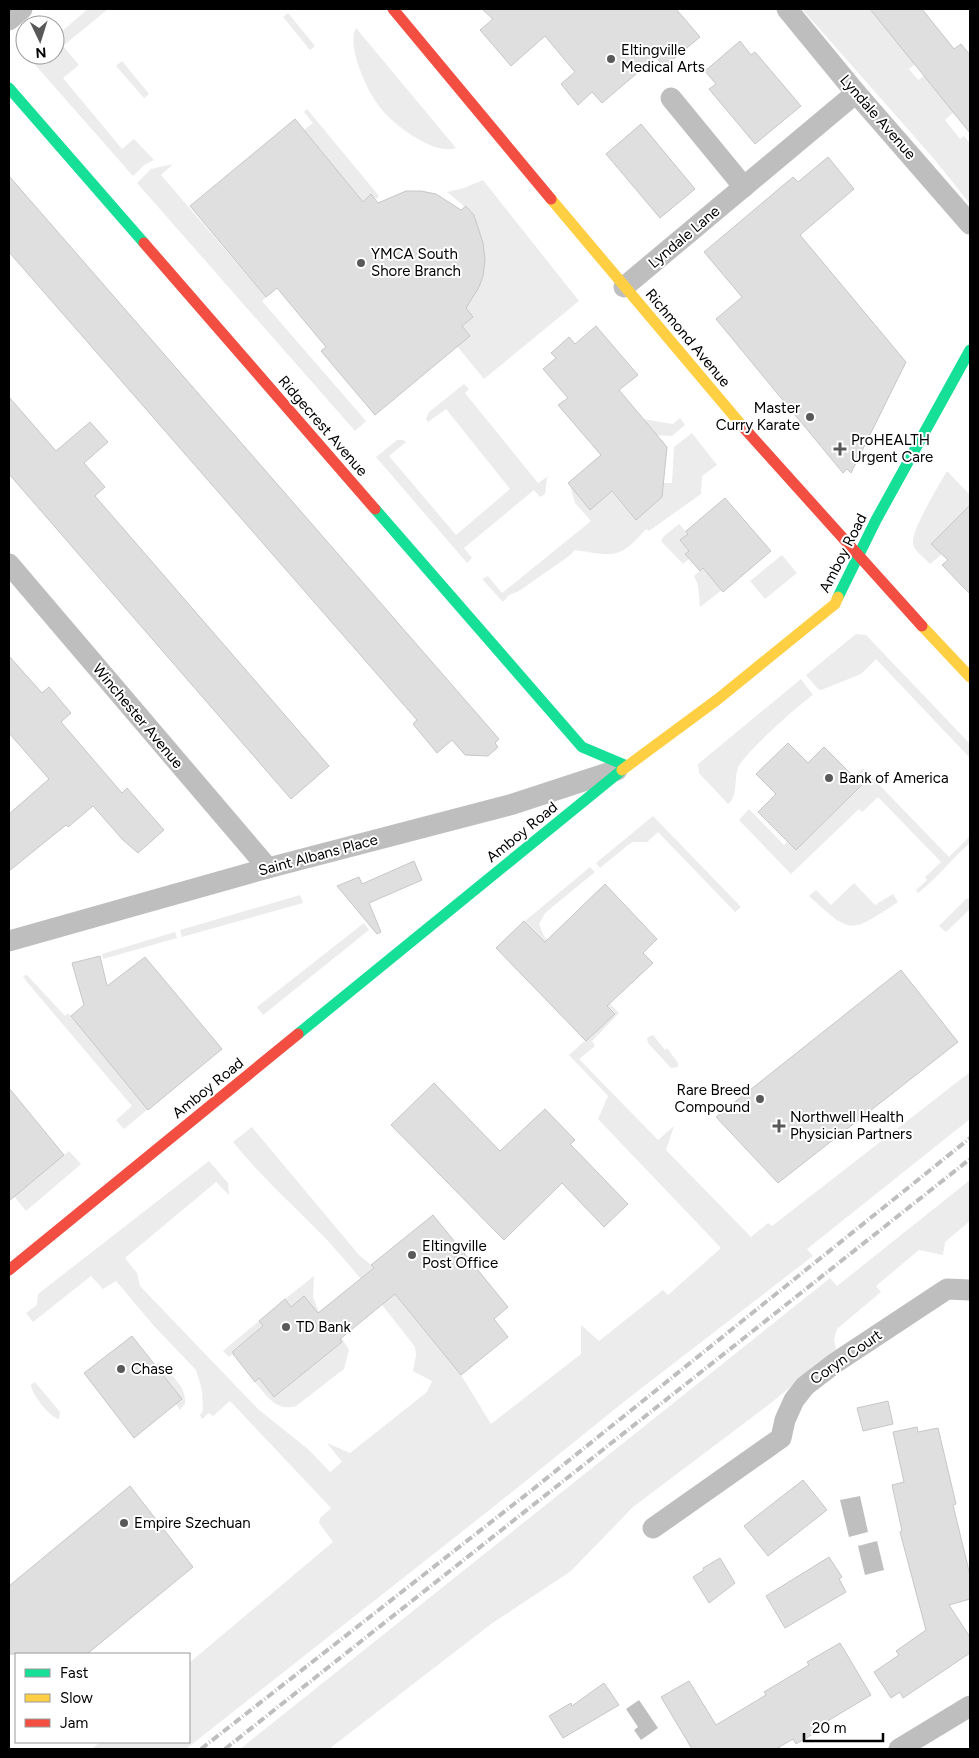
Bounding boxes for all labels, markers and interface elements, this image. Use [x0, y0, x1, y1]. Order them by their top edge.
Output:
north arrow [15, 15, 65, 65]
place label: Eltingville Medical Arts [621, 41, 705, 76]
text: N [35, 44, 47, 61]
marker: Eltingville Medical Arts [605, 53, 617, 65]
street label: Lyndale Avenue [836, 71, 920, 163]
street label: Lyndale Lane [645, 202, 723, 272]
place label: YMCA South Shore Branch [371, 245, 461, 280]
marker: YMCA South Shore Branch [355, 257, 367, 269]
street label: Richmond Avenue [642, 285, 734, 391]
street label: Ridgecrest Avenue [275, 372, 371, 480]
place label: Master Curry Karate [716, 399, 800, 434]
marker: Master Curry Karate [804, 411, 816, 423]
place label: ProHEALTH Urgent Care [851, 431, 933, 466]
marker: ProHEALTH Urgent Care [833, 442, 847, 456]
street label: Amboy Road [815, 510, 871, 596]
street label: Winchester Avenue [89, 660, 187, 772]
place label: Bank of America [839, 769, 949, 787]
marker: Bank of America [823, 772, 835, 784]
street label: Amboy Road [483, 798, 561, 866]
street label: Saint Albans Place [256, 830, 380, 880]
street label: Amboy Road [169, 1054, 247, 1122]
place label: Rare Breed Compound [675, 1081, 750, 1116]
marker: Rare Breed Compound [754, 1093, 766, 1105]
place label: Northwell Health Physician Partners [790, 1108, 912, 1143]
marker: Northwell Health Physician Partners [772, 1119, 786, 1133]
place label: Eltingville Post Office [422, 1237, 498, 1272]
marker: Eltingville Post Office [406, 1249, 418, 1261]
place label: TD Bank [296, 1318, 351, 1336]
marker: TD Bank [280, 1321, 292, 1333]
street label: Coryn Court [807, 1326, 885, 1388]
place label: Chase [131, 1360, 173, 1378]
marker: Chase [115, 1363, 127, 1375]
place label: Empire Szechuan [134, 1514, 251, 1532]
marker: Empire Szechuan [118, 1517, 130, 1529]
legend [15, 1653, 190, 1743]
text: Fast [60, 1664, 89, 1682]
text: Slow [60, 1689, 93, 1707]
scale bar [804, 1710, 883, 1742]
text: Jam [60, 1714, 88, 1732]
text: 20 m [812, 1719, 846, 1737]

